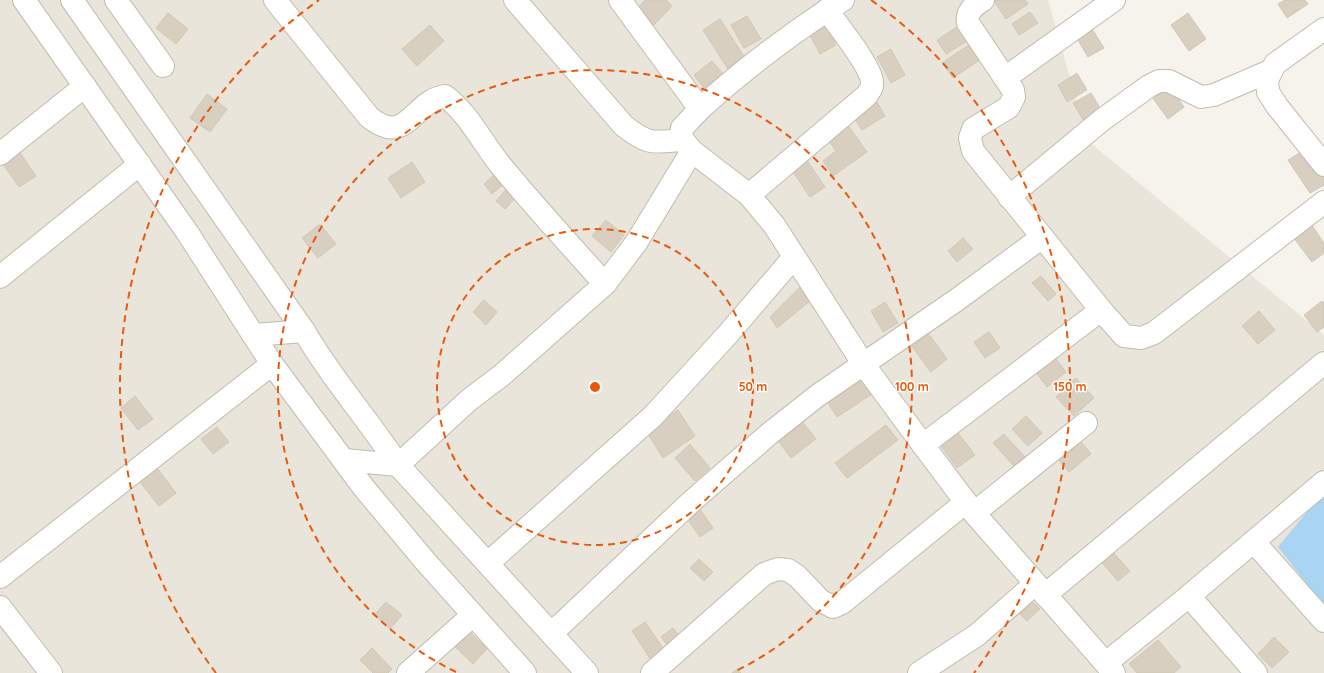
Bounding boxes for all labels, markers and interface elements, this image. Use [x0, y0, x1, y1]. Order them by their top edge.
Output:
text: 50 m [739, 379, 767, 394]
text: 100 m [895, 379, 929, 394]
text: 150 m [1053, 379, 1087, 394]
centre of rings [588, 380, 602, 394]

